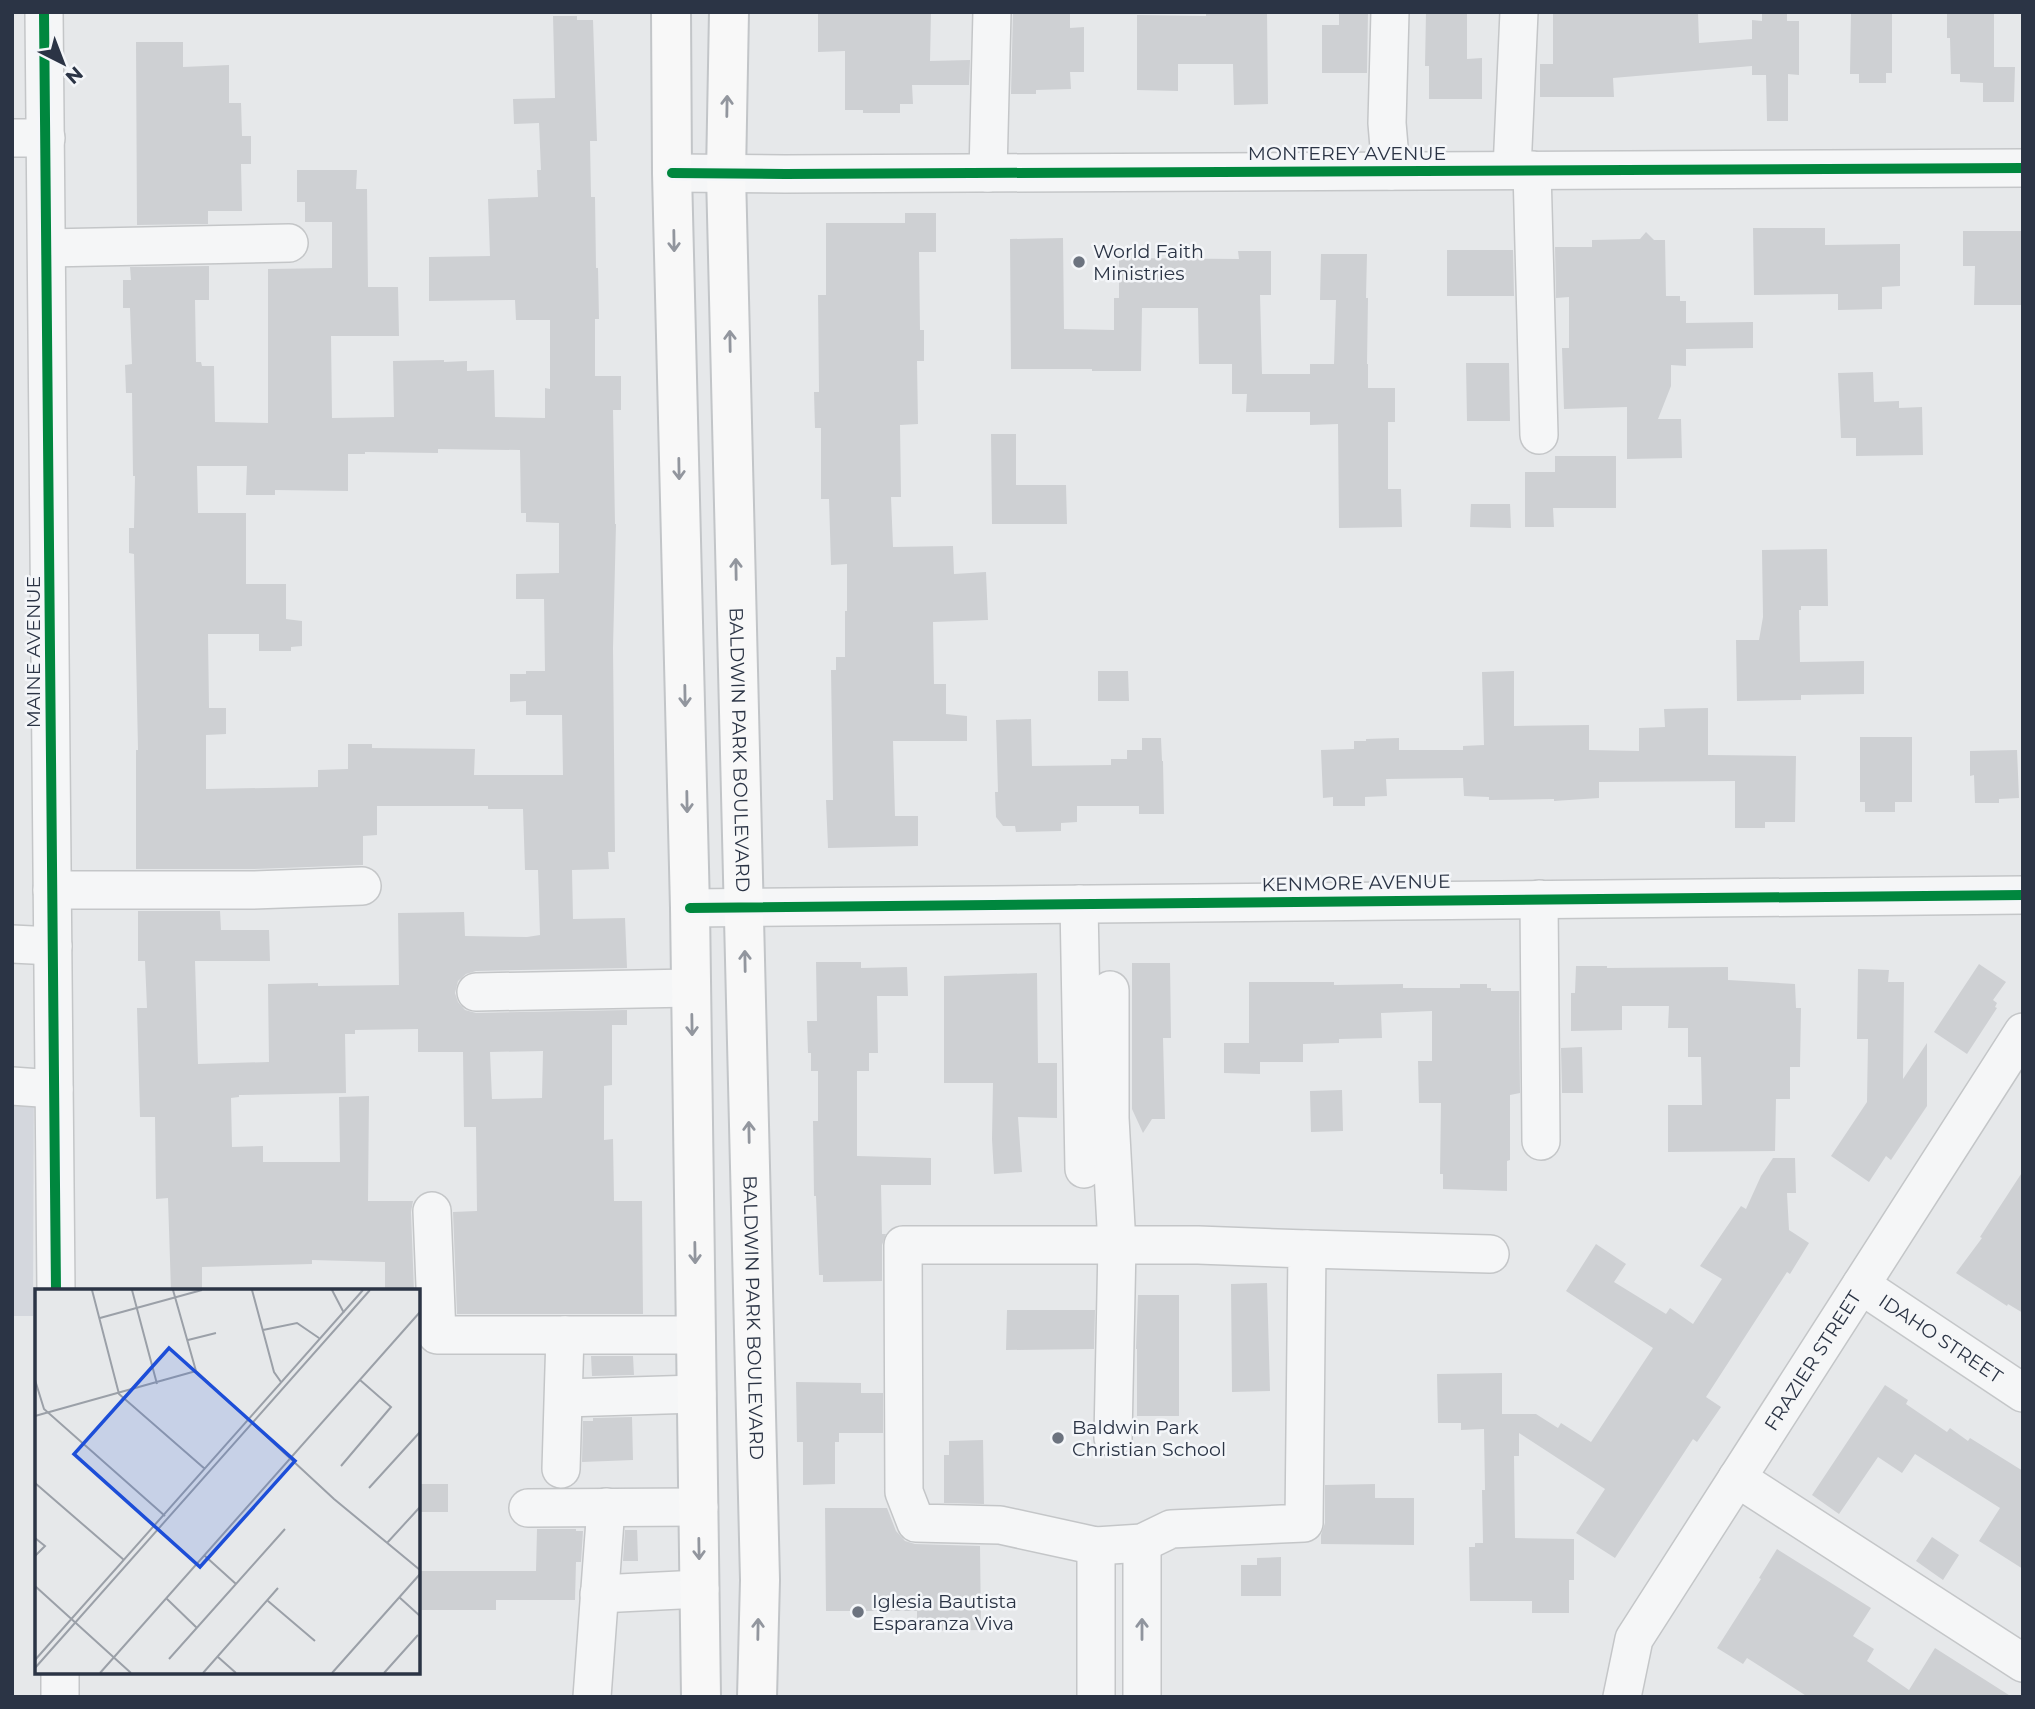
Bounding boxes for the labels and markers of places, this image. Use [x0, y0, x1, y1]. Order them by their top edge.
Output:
place label: World Faith Ministries [1093, 240, 1204, 285]
marker: World Faith Ministries [1071, 254, 1087, 270]
place label: Baldwin Park Christian School [1072, 1416, 1226, 1461]
marker: Baldwin Park Christian School [1050, 1430, 1066, 1446]
place label: Iglesia Bautista Esparanza Viva [872, 1590, 1017, 1635]
marker: Iglesia Bautista Esparanza Viva [850, 1604, 866, 1620]

